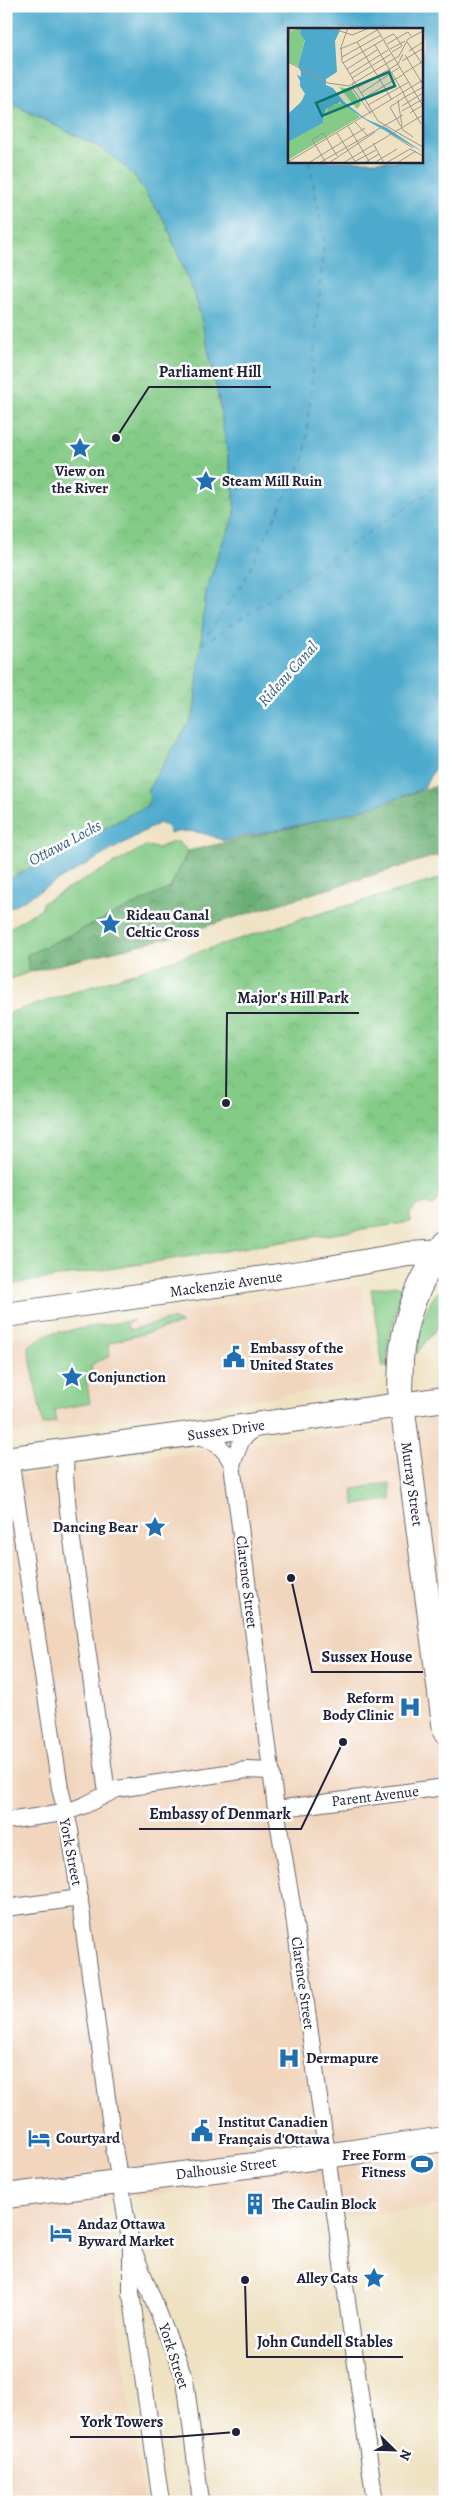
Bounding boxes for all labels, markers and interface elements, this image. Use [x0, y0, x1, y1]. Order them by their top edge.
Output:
inset map [288, 28, 424, 162]
callout: Parliament Hill [149, 356, 271, 387]
text: Parliament Hill [159, 361, 262, 383]
place icon: View on the River [67, 435, 93, 461]
place label: View on the River [52, 461, 108, 498]
place icon: Steam Mill Ruin [193, 468, 219, 494]
place label: Steam Mill Ruin [222, 471, 323, 491]
water label: Rideau Canal [253, 637, 323, 711]
water label: Ottawa Locks [25, 814, 106, 871]
place label: Rideau Canal Celtic Cross [126, 905, 209, 942]
place icon: Rideau Canal Celtic Cross [97, 911, 123, 937]
callout: Major's Hill Park [227, 982, 359, 1013]
text: Major's Hill Park [237, 987, 350, 1009]
street label: Mackenzie Avenue [168, 1266, 284, 1302]
place label: Embassy of the United States [250, 1338, 344, 1375]
public building icon: Embassy of the United States [221, 1344, 247, 1370]
place icon: Conjunction [59, 1364, 85, 1390]
place label: Conjunction [88, 1367, 166, 1387]
street label: Sussex Drive [186, 1415, 266, 1445]
street label: Murray Street [396, 1440, 428, 1528]
place icon: Dancing Bear [142, 1514, 168, 1540]
place label: Dancing Bear [53, 1517, 138, 1537]
street label: Clarence Street [231, 1534, 263, 1630]
callout: Sussex House [312, 1641, 423, 1672]
text: Sussex House [322, 1646, 412, 1668]
place label: Reform Body Clinic [322, 1688, 394, 1725]
hospital icon: Reform Body Clinic [397, 1694, 423, 1720]
street label: Parent Avenue [330, 1781, 420, 1811]
callout: Embassy of Denmark [139, 1798, 301, 1829]
text: Embassy of Denmark [149, 1803, 292, 1825]
street label: York Street [55, 1816, 87, 1887]
street label: Clarence Street [287, 1935, 319, 2031]
hospital icon: Dermapure [276, 2045, 302, 2071]
place label: Dermapure [306, 2048, 379, 2068]
place label: Institut Canadien Français d'Ottawa [218, 2112, 331, 2149]
public building icon: Institut Canadien Français d'Ottawa [189, 2118, 215, 2144]
hotel icon: Courtyard [26, 2125, 52, 2151]
place label: Courtyard [56, 2128, 121, 2148]
place label: Free Form Fitness [342, 2145, 406, 2182]
sports icon: Free Form Fitness [409, 2151, 435, 2177]
street label: Dalhousie Street [174, 2152, 278, 2184]
building icon: The Caulin Block [242, 2191, 268, 2217]
place label: The Caulin Block [272, 2194, 376, 2214]
place label: Andaz Ottawa Byward Market [77, 2214, 174, 2251]
hotel icon: Andaz Ottawa Byward Market [48, 2220, 74, 2246]
place icon: Alley Cats [361, 2265, 387, 2291]
place label: Alley Cats [296, 2268, 358, 2288]
street label: York Street [154, 2320, 194, 2391]
callout: John Cundell Stables [247, 2326, 403, 2357]
text: John Cundell Stables [257, 2331, 393, 2353]
callout: York Towers [70, 2406, 173, 2437]
text: York Towers [80, 2411, 163, 2433]
north arrow [368, 2426, 418, 2476]
text: N [395, 2446, 416, 2463]

